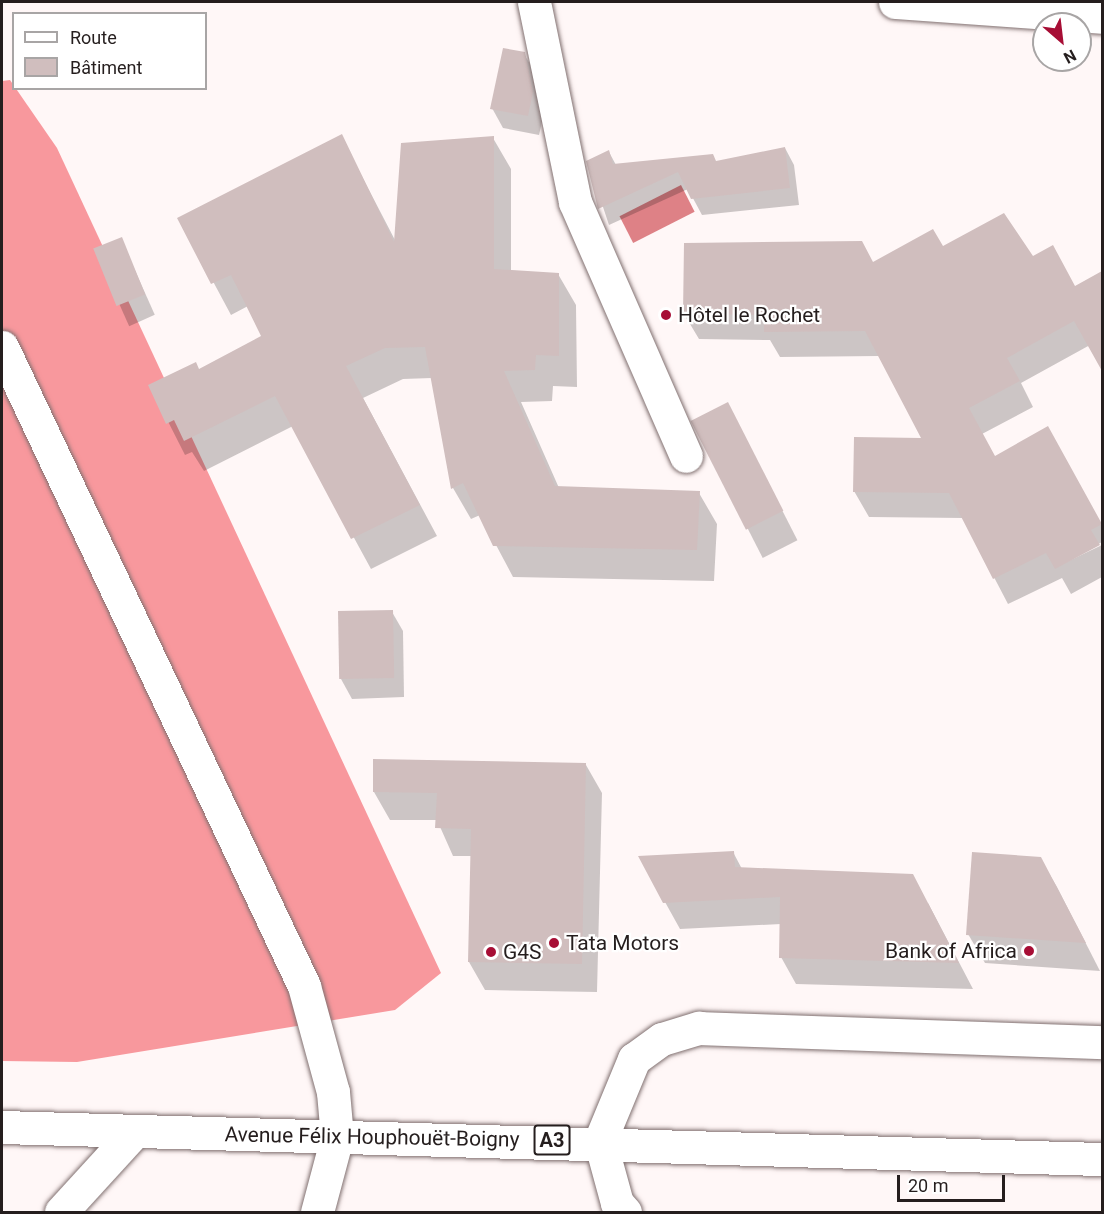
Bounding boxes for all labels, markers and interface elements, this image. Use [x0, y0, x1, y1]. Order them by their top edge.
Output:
legend [12, 12, 207, 90]
north arrow [1032, 12, 1092, 72]
text: Route [70, 27, 117, 48]
text: N [1060, 46, 1079, 68]
text: Bâtiment [70, 57, 142, 78]
place label: Hôtel le Rochet [678, 302, 820, 328]
marker: Hôtel le Rochet [659, 308, 673, 322]
place label: Tata Motors [566, 930, 679, 956]
marker: Tata Motors [547, 936, 561, 950]
place label: Bank of Africa [885, 938, 1017, 964]
place label: G4S [503, 939, 542, 965]
marker: Bank of Africa [1022, 944, 1036, 958]
marker: G4S [484, 945, 498, 959]
street label: Avenue Félix Houphouët-Boigny [224, 1122, 520, 1152]
road number: A3 [532, 1123, 572, 1157]
scale bar [900, 1163, 1008, 1201]
text: 20 m [908, 1175, 948, 1196]

